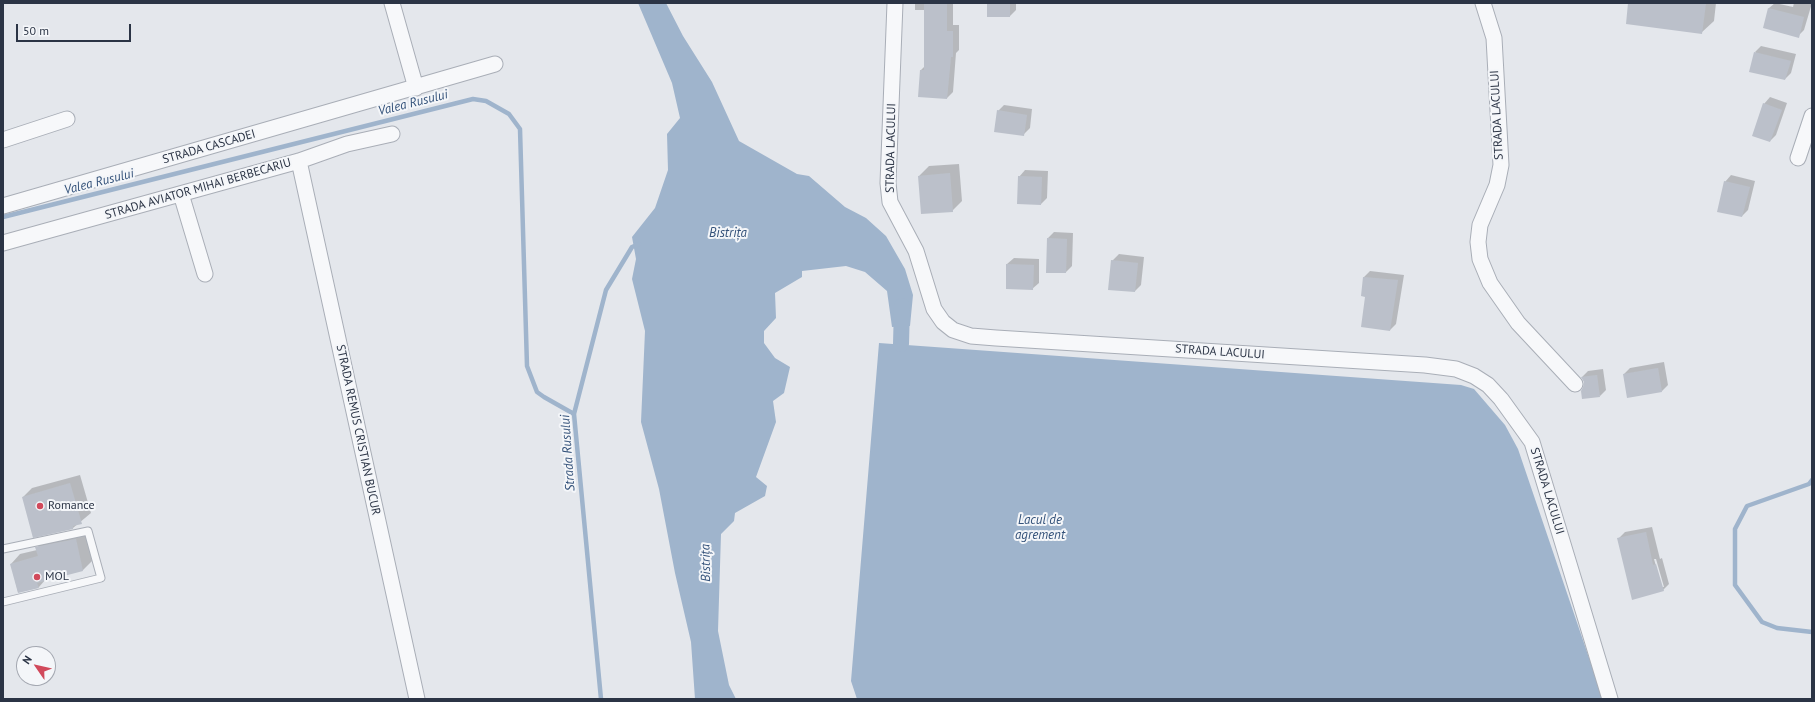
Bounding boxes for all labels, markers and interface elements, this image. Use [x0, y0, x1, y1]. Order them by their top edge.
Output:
scale bar [18, 16, 133, 42]
text: 50 m [23, 23, 49, 38]
street label: STRADA LACULUI [1487, 70, 1507, 160]
water label: Valea Rusului [377, 87, 449, 119]
street label: STRADA LACULUI [883, 103, 899, 193]
street label: STRADA CASCADEI [161, 127, 257, 167]
street label: STRADA AVIATOR MIHAI BERBECARIU [103, 155, 293, 223]
water label: Valea Rusului [63, 166, 135, 198]
water label: Bistrița [709, 225, 747, 241]
street label: STRADA LACULUI [1175, 342, 1265, 362]
street label: STRADA REMUS CRISTIAN BUCUR [333, 343, 383, 517]
water label: Strada Rusului [558, 414, 578, 492]
street label: STRADA LACULUI [1527, 446, 1567, 536]
place label: Romance [48, 499, 94, 513]
marker: Romance [35, 501, 45, 511]
water label: Lacul de agrement [1015, 512, 1065, 543]
water label: Bistrița [698, 544, 714, 582]
place label: MOL [45, 570, 69, 584]
marker: MOL [32, 572, 42, 582]
north arrow [16, 646, 56, 686]
text: N [19, 653, 35, 667]

